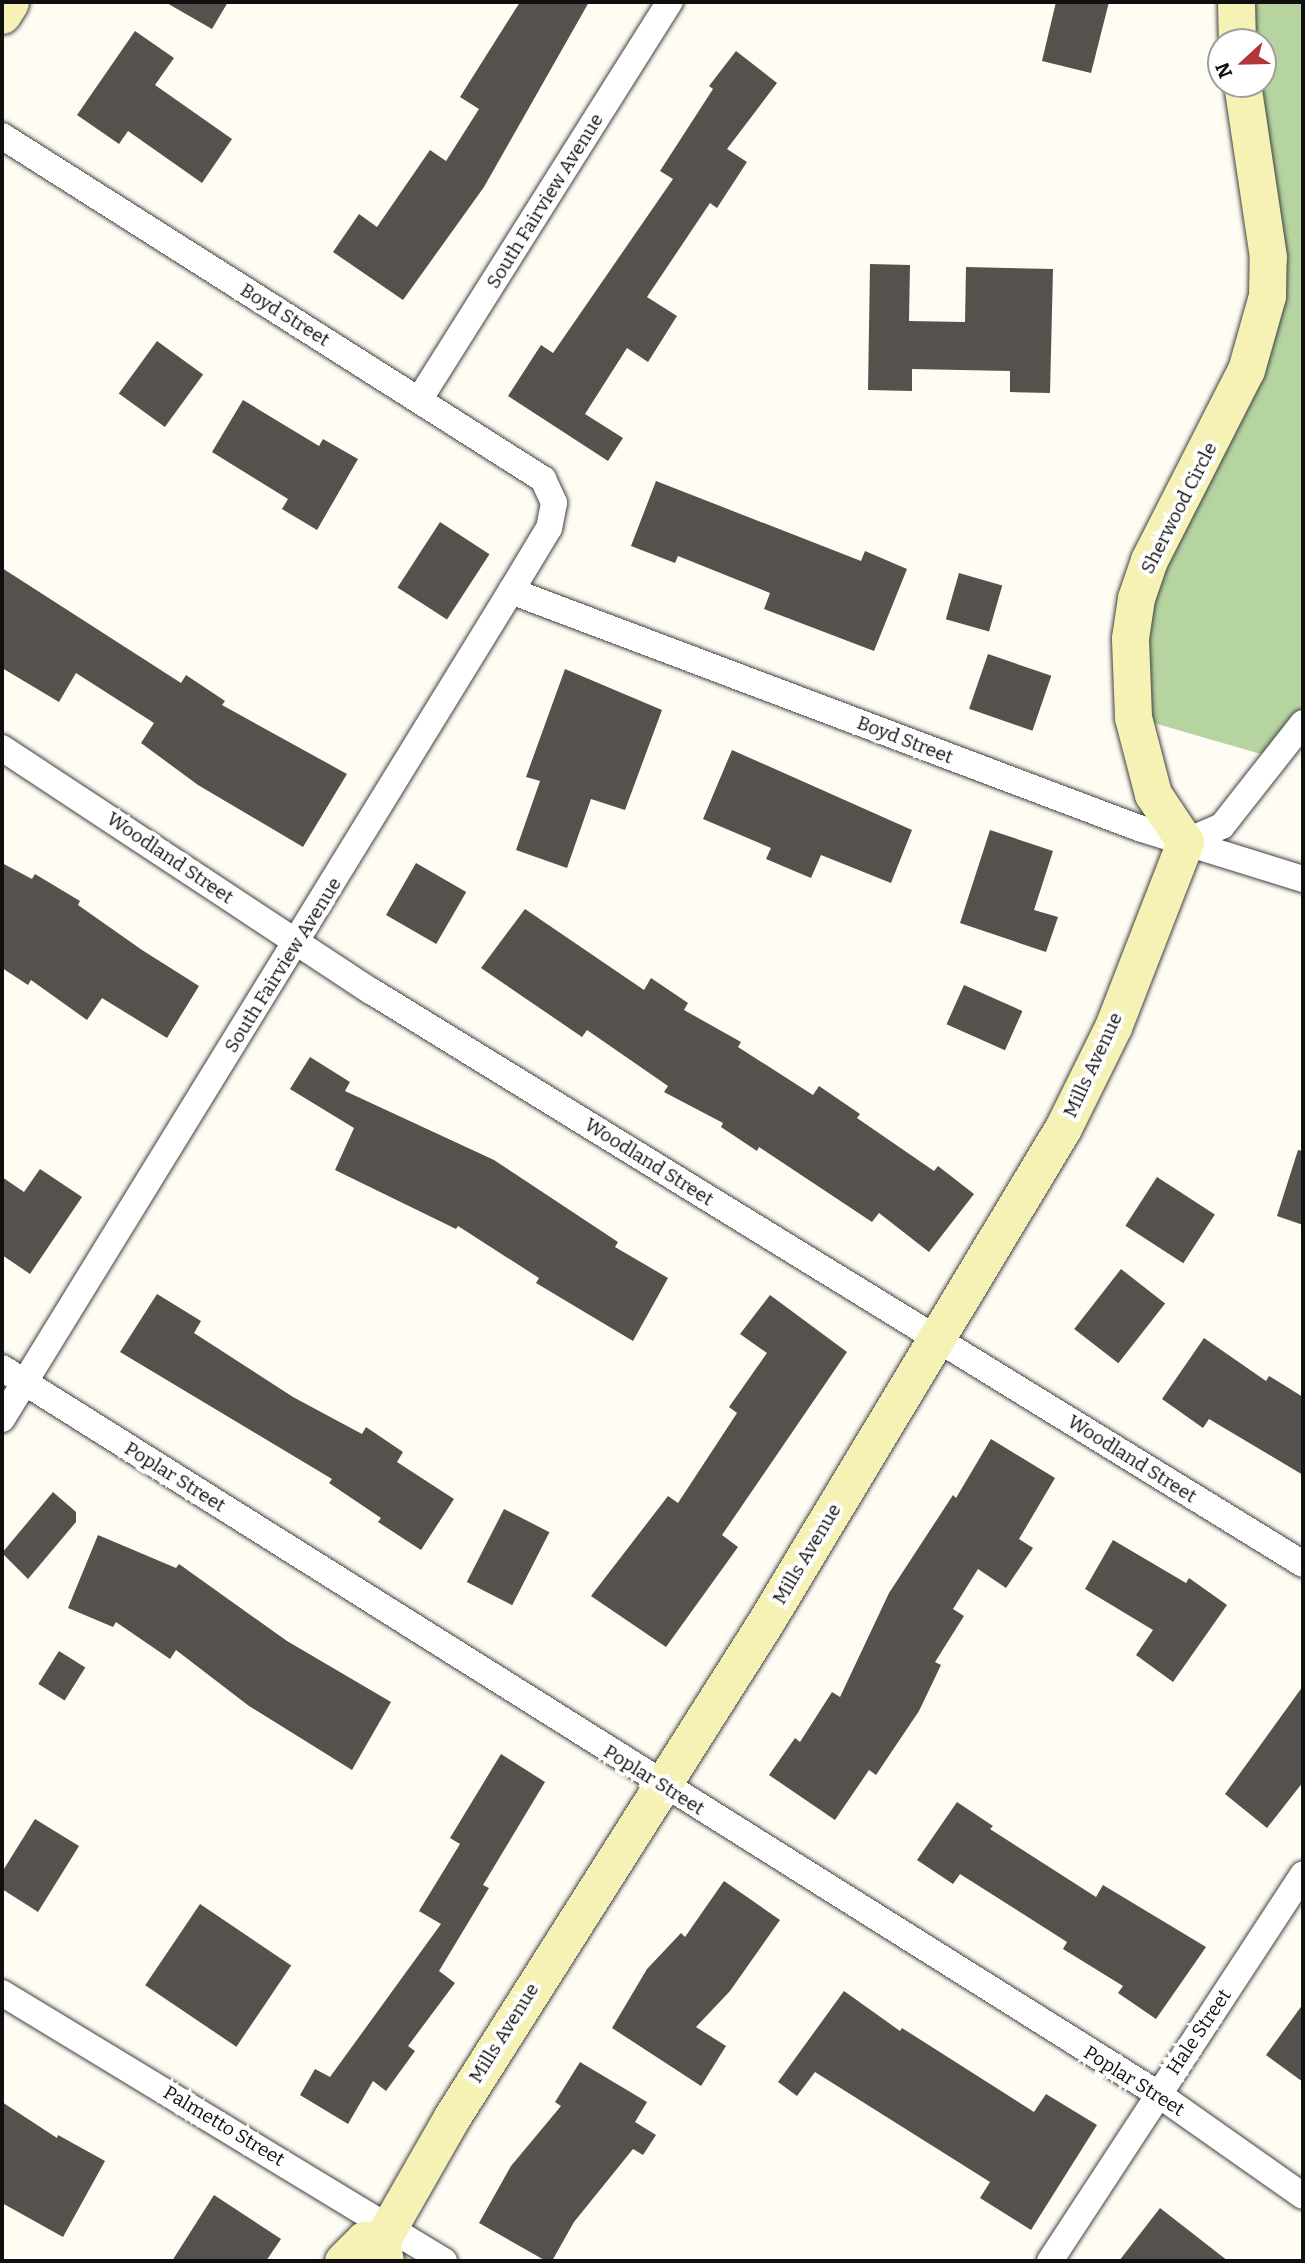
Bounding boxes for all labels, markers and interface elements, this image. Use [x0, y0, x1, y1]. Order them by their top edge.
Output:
north arrow [1207, 28, 1277, 98]
text: N [1211, 59, 1237, 81]
street label: South Fairview Avenue [482, 109, 608, 293]
street label: Boyd Street [236, 279, 334, 351]
street label: Sherwood Circle [1136, 438, 1222, 578]
street label: Boyd Street [854, 711, 956, 769]
street label: Woodland Street [102, 807, 238, 909]
street label: South Fairview Avenue [220, 873, 346, 1057]
street label: Mills Avenue [1059, 1009, 1127, 1121]
street label: Woodland Street [580, 1113, 718, 1211]
street label: Woodland Street [1063, 1410, 1201, 1508]
street label: Poplar Street [120, 1437, 230, 1517]
street label: Mills Avenue [768, 1500, 846, 1608]
street label: Poplar Street [599, 1740, 709, 1820]
street label: Mills Avenue [464, 1979, 544, 2087]
street label: Hale Street [1162, 1985, 1236, 2079]
street label: Poplar Street [1079, 2041, 1189, 2121]
street label: Palmetto Street [159, 2081, 289, 2171]

